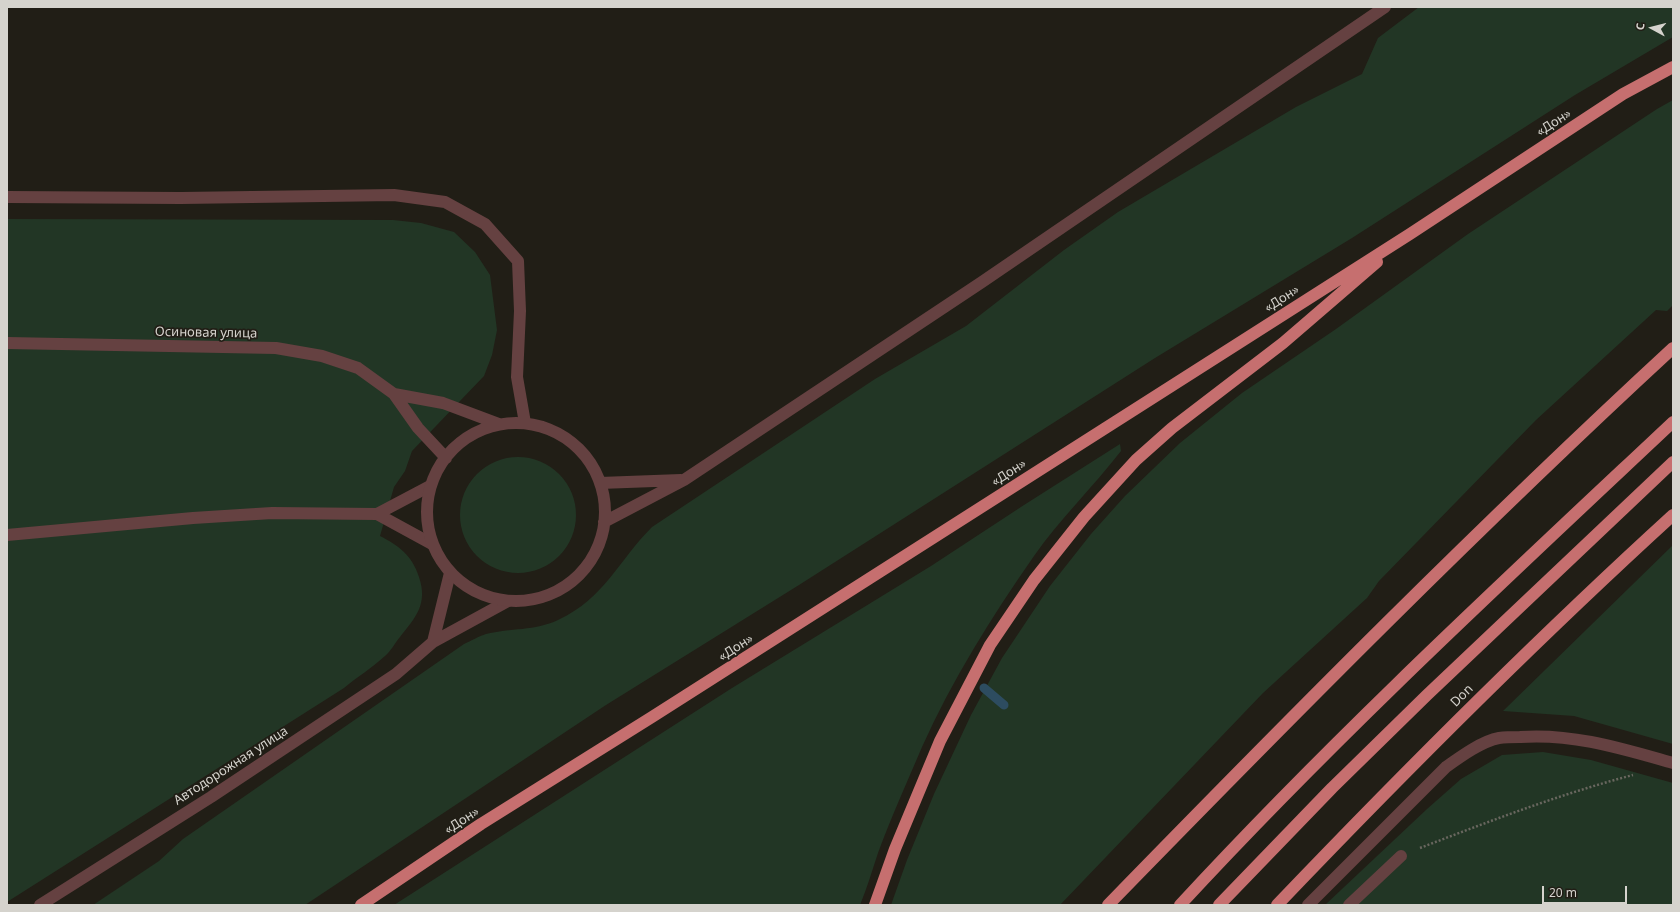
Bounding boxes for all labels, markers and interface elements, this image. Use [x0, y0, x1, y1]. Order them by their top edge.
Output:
north arrow [1632, 8, 1672, 48]
text: С [1632, 22, 1647, 31]
street label: «Дон» [1534, 106, 1574, 140]
street label: «Дон» [1262, 282, 1302, 316]
street label: Осиновая улица [155, 324, 257, 342]
street label: «Дон» [989, 456, 1029, 490]
street label: «Дон» [716, 631, 756, 665]
street label: Don [1448, 682, 1476, 710]
street label: Автодорожная улица [171, 723, 291, 809]
street label: «Дон» [442, 804, 482, 838]
scale bar [1544, 878, 1629, 904]
text: 20 m [1549, 884, 1577, 901]

